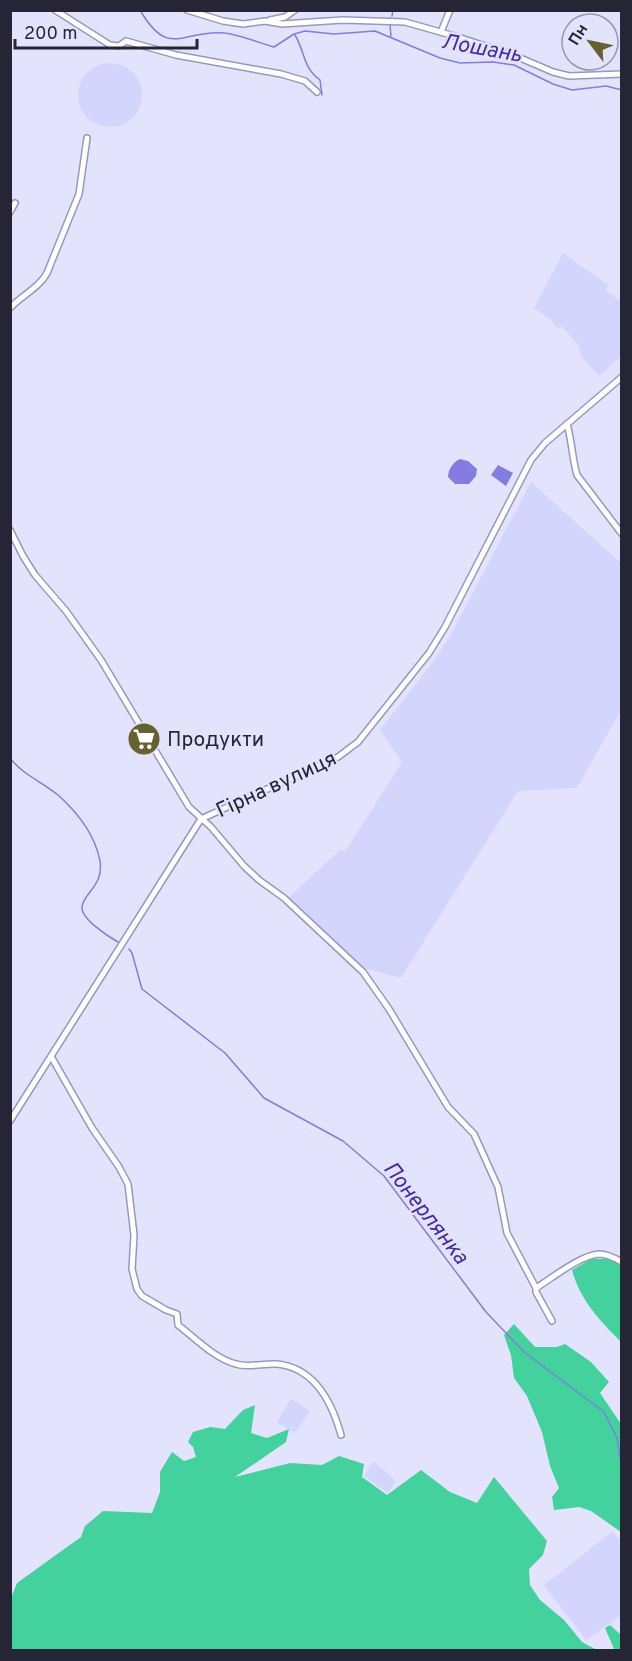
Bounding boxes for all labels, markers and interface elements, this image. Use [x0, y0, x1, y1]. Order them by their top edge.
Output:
scale bar [15, 12, 196, 50]
north arrow [560, 12, 620, 72]
text: Пн [565, 21, 593, 50]
text: 200 m [24, 23, 77, 46]
water label: Лошань [439, 29, 524, 70]
supermarket icon: Продукти [126, 721, 162, 757]
place label: Продукти [167, 727, 264, 754]
street label: Гірна вулиця [212, 746, 341, 825]
water label: Понерлянка [376, 1157, 474, 1271]

